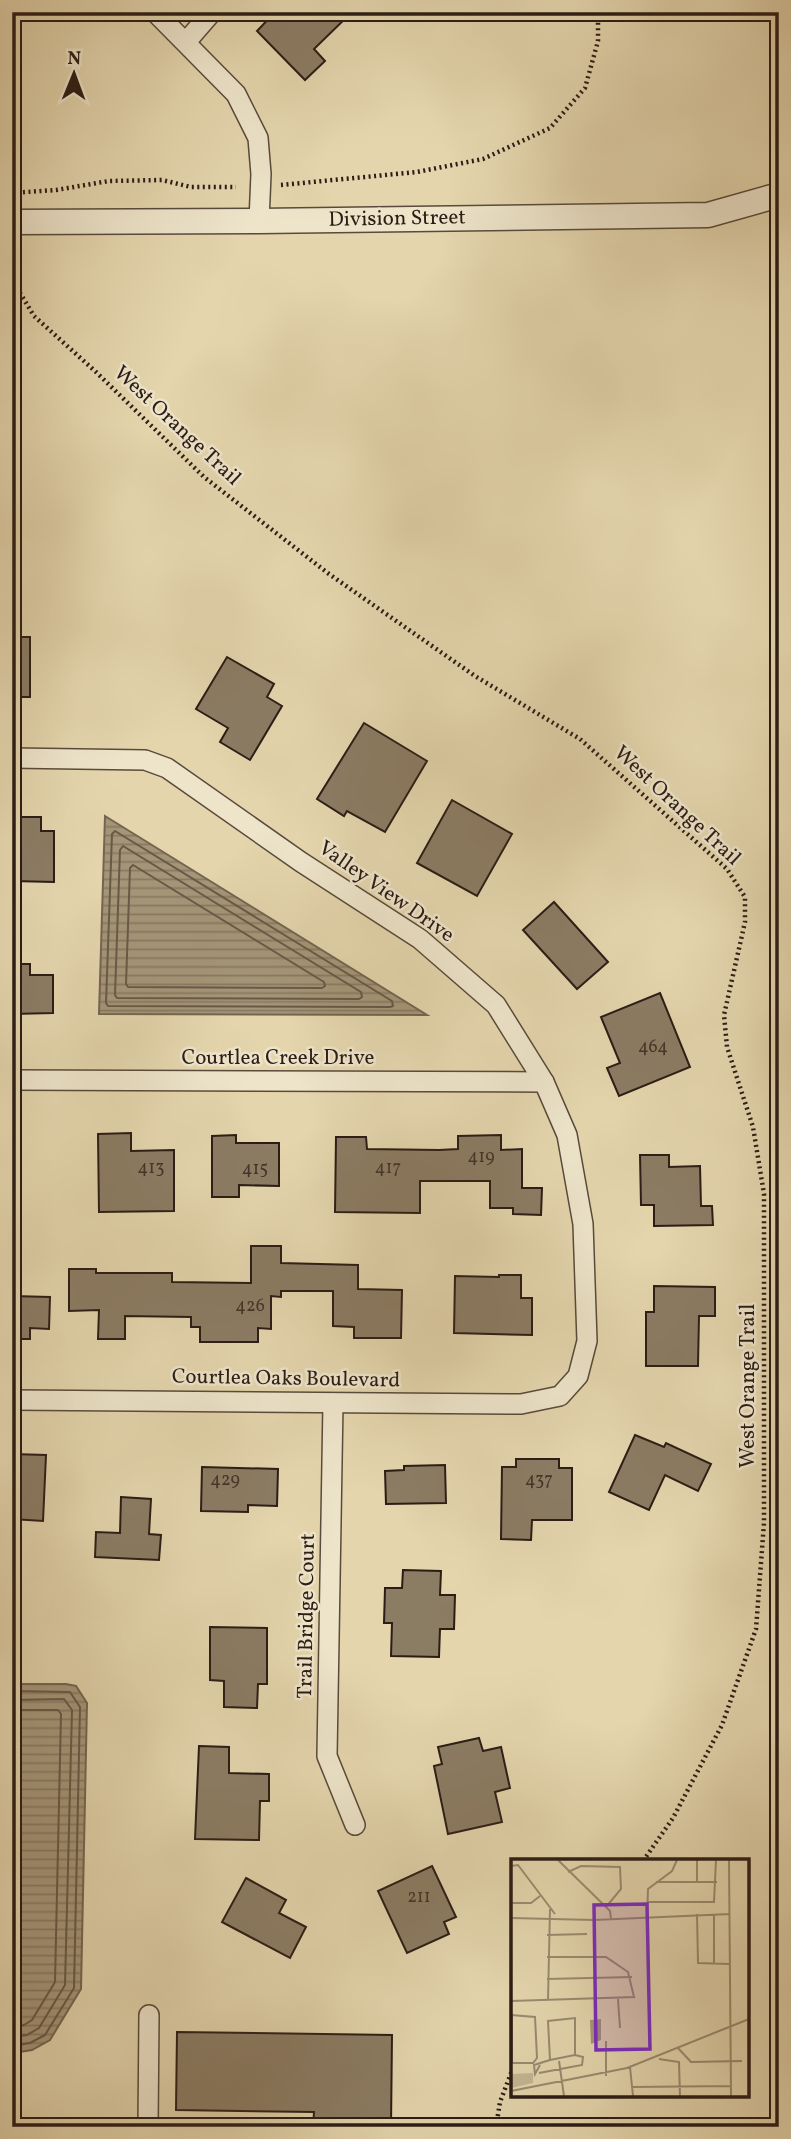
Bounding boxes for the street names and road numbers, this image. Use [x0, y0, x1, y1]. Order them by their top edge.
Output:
street label: Division Street [328, 203, 466, 235]
street label: West Orange Trail [107, 359, 247, 493]
street label: West Orange Trail [607, 739, 747, 873]
street label: Valley View Drive [312, 834, 460, 950]
street label: Courtlea Creek Drive [181, 1044, 375, 1073]
street label: West Orange Trail [734, 1304, 763, 1468]
street label: Courtlea Oaks Boulevard [171, 1363, 401, 1395]
street label: Trail Bridge Court [291, 1533, 323, 1699]

